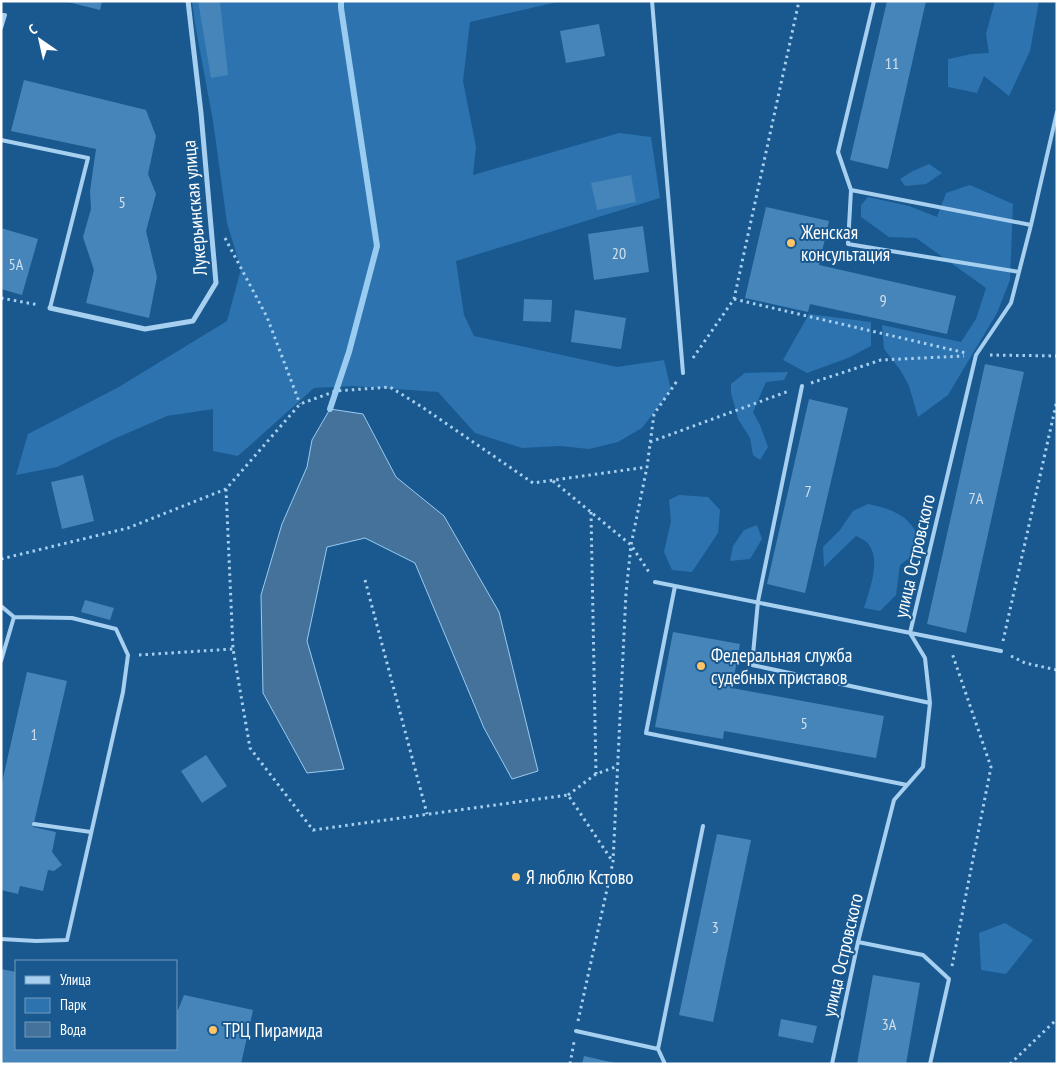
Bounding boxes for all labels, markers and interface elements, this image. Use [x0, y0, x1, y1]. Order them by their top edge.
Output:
north arrow [15, 15, 65, 65]
text: С [25, 20, 41, 38]
house number: 11 [885, 53, 899, 73]
street label: Лукерьинская улица [176, 139, 212, 278]
house number: 5 [118, 192, 126, 212]
place label: Женская консультация [800, 220, 890, 266]
marker: Женская консультация [785, 237, 797, 249]
house number: 20 [612, 243, 626, 263]
house number: 5А [9, 254, 24, 274]
house number: 9 [879, 290, 887, 310]
house number: 7 [804, 481, 812, 501]
house number: 7А [969, 488, 984, 508]
street label: улица Островского [888, 492, 940, 620]
place label: Федеральная служба судебных приставов [711, 643, 852, 689]
marker: Федеральная служба судебных приставов [695, 660, 707, 672]
house number: 5 [800, 713, 808, 733]
house number: 1 [30, 724, 38, 744]
place label: Я люблю Кстово [526, 865, 634, 889]
marker: Я люблю Кстово [510, 871, 522, 883]
street label: улица Островского [816, 891, 868, 1019]
house number: 3 [711, 917, 719, 937]
legend [15, 960, 178, 1050]
text: Улица [60, 970, 91, 989]
text: Парк [60, 995, 86, 1014]
house number: 3А [882, 1014, 897, 1034]
place label: ТРЦ Пирамида [223, 1018, 323, 1042]
text: Вода [60, 1020, 86, 1039]
marker: ТРЦ Пирамида [207, 1024, 219, 1036]

